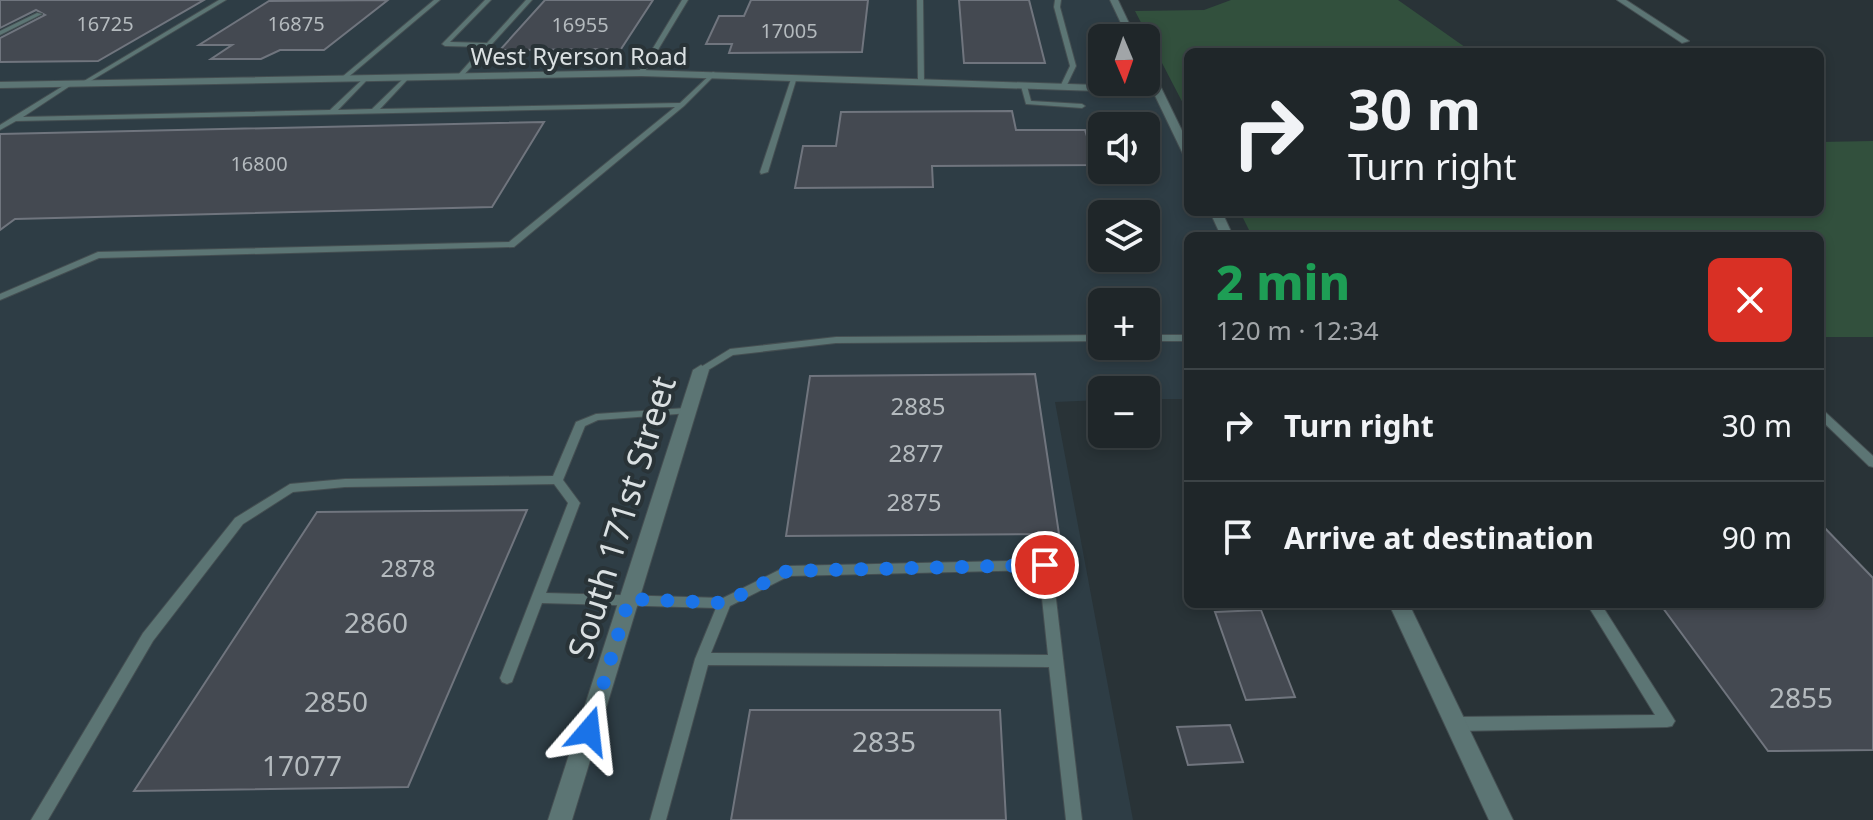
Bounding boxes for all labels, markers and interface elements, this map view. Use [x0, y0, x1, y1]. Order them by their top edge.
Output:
house number: 16725 [76, 10, 134, 37]
house number: 16875 [267, 10, 325, 37]
house number: 16955 [551, 11, 609, 38]
house number: 17005 [760, 17, 818, 44]
north arrow [1088, 24, 1160, 96]
map controls [1088, 24, 1160, 448]
street label: West Ryerson Road [470, 39, 688, 72]
text: 30 m [1348, 70, 1481, 146]
icon: right [1216, 80, 1320, 184]
button: sound [1088, 112, 1160, 184]
text: Turn right [1348, 142, 1516, 191]
house number: 16800 [230, 150, 288, 177]
button: layers [1088, 200, 1160, 272]
text: 2 min [1216, 249, 1350, 314]
button: close [1708, 258, 1792, 342]
button: + [1088, 288, 1160, 360]
text: 120 m · 12:34 [1216, 312, 1379, 348]
street label: South 171st Street [556, 370, 686, 664]
button: − [1088, 376, 1160, 448]
house number: 2885 [891, 389, 945, 422]
icon: right [1216, 403, 1260, 447]
text: Turn right [1284, 405, 1434, 446]
text: 30 m [1722, 405, 1792, 446]
house number: 2877 [889, 436, 943, 469]
house number: 2875 [887, 485, 941, 518]
icon: arrive [1216, 515, 1260, 559]
text: Arrive at destination [1284, 517, 1594, 558]
text: 90 m [1722, 517, 1792, 558]
pin [1011, 531, 1079, 599]
icon: arrive [1023, 543, 1067, 587]
house number: 2878 [381, 551, 435, 584]
house number: 2860 [344, 603, 408, 641]
house number: 2855 [1769, 678, 1833, 716]
house number: 2850 [304, 682, 368, 720]
position arrow [547, 689, 631, 773]
house number: 2835 [852, 722, 916, 760]
house number: 17077 [262, 746, 342, 784]

